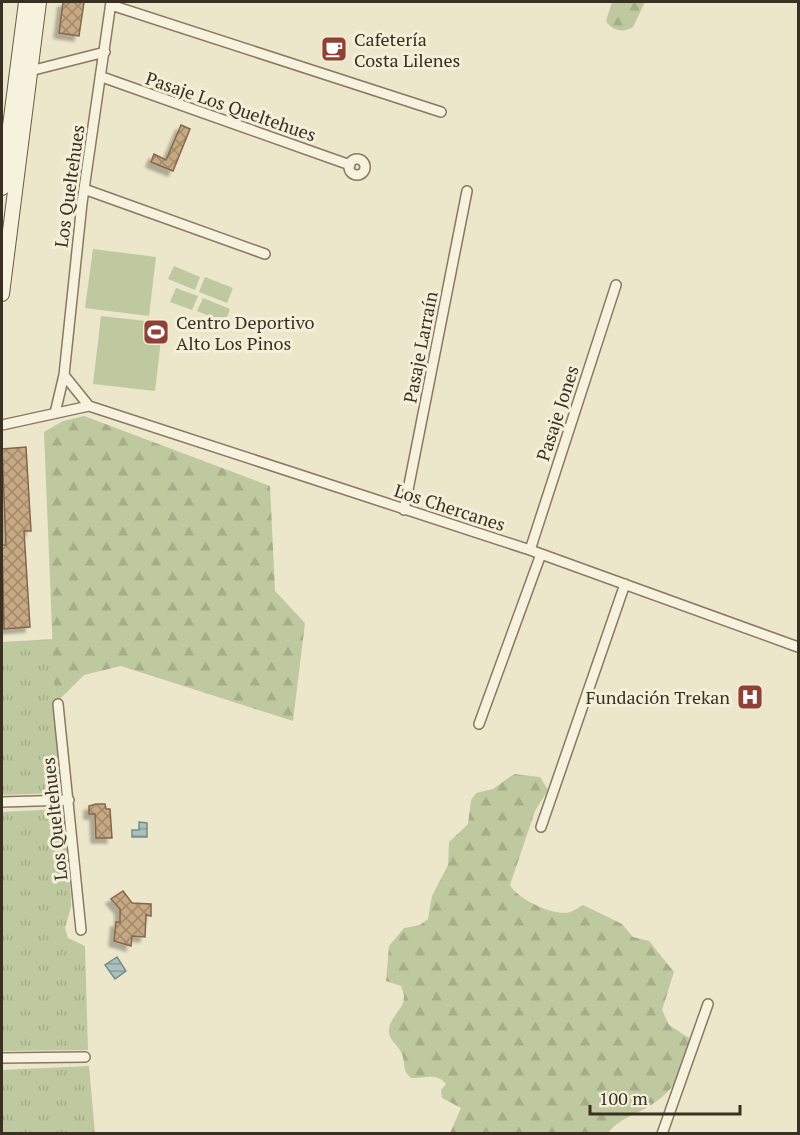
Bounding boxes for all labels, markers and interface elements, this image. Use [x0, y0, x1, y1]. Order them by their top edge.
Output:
place label: Cafetería Costa Lilenes [354, 27, 460, 72]
cafe icon: Cafetería Costa Lilenes [319, 34, 349, 64]
street label: Pasaje Los Queltehues [143, 66, 319, 146]
street label: Los Queltehues [49, 123, 89, 249]
street label: Pasaje Larraín [397, 289, 443, 405]
place label: Centro Deportivo Alto Los Pinos [176, 310, 315, 355]
sports icon: Centro Deportivo Alto Los Pinos [141, 317, 171, 347]
street label: Pasaje Jones [530, 362, 584, 464]
street label: Los Chercanes [392, 478, 508, 536]
hospital icon: Fundación Trekan [735, 682, 765, 712]
place label: Fundación Trekan [586, 685, 730, 709]
street label: Los Queltehues [36, 756, 72, 882]
scale bar [590, 1078, 740, 1116]
text: 100 m [599, 1086, 648, 1110]

